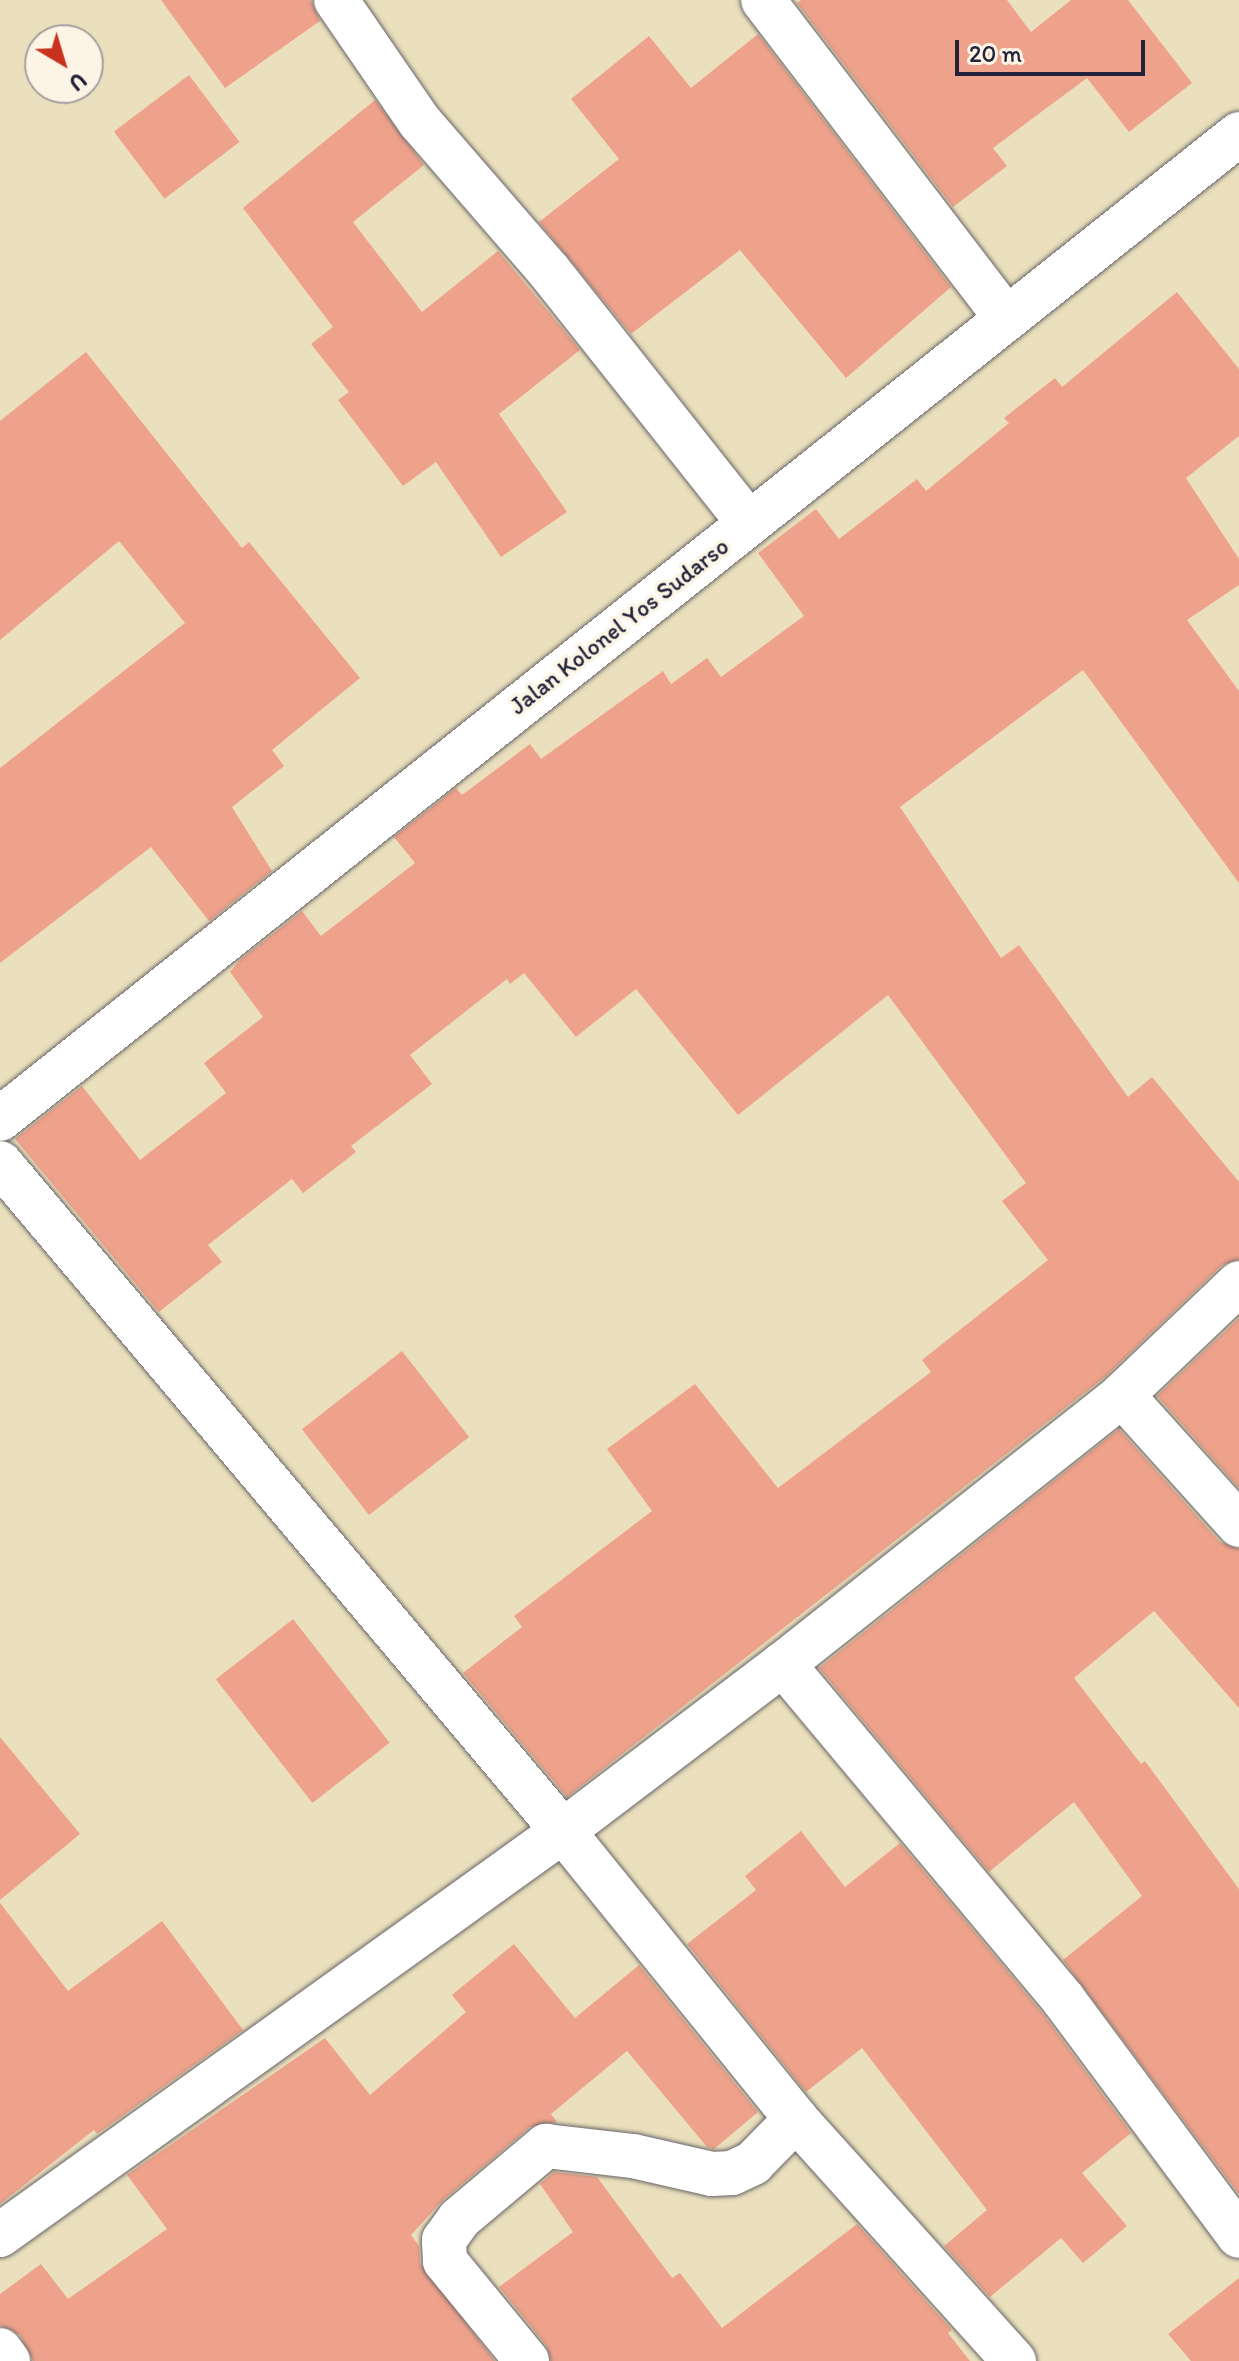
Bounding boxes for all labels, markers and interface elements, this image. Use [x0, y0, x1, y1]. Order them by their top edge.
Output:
north arrow [24, 24, 104, 104]
scale bar [959, 24, 1149, 74]
text: 20 m [969, 39, 1022, 68]
text: U [64, 67, 92, 97]
street label: Jalan Kolonel Yos Sudarso [505, 532, 733, 720]

